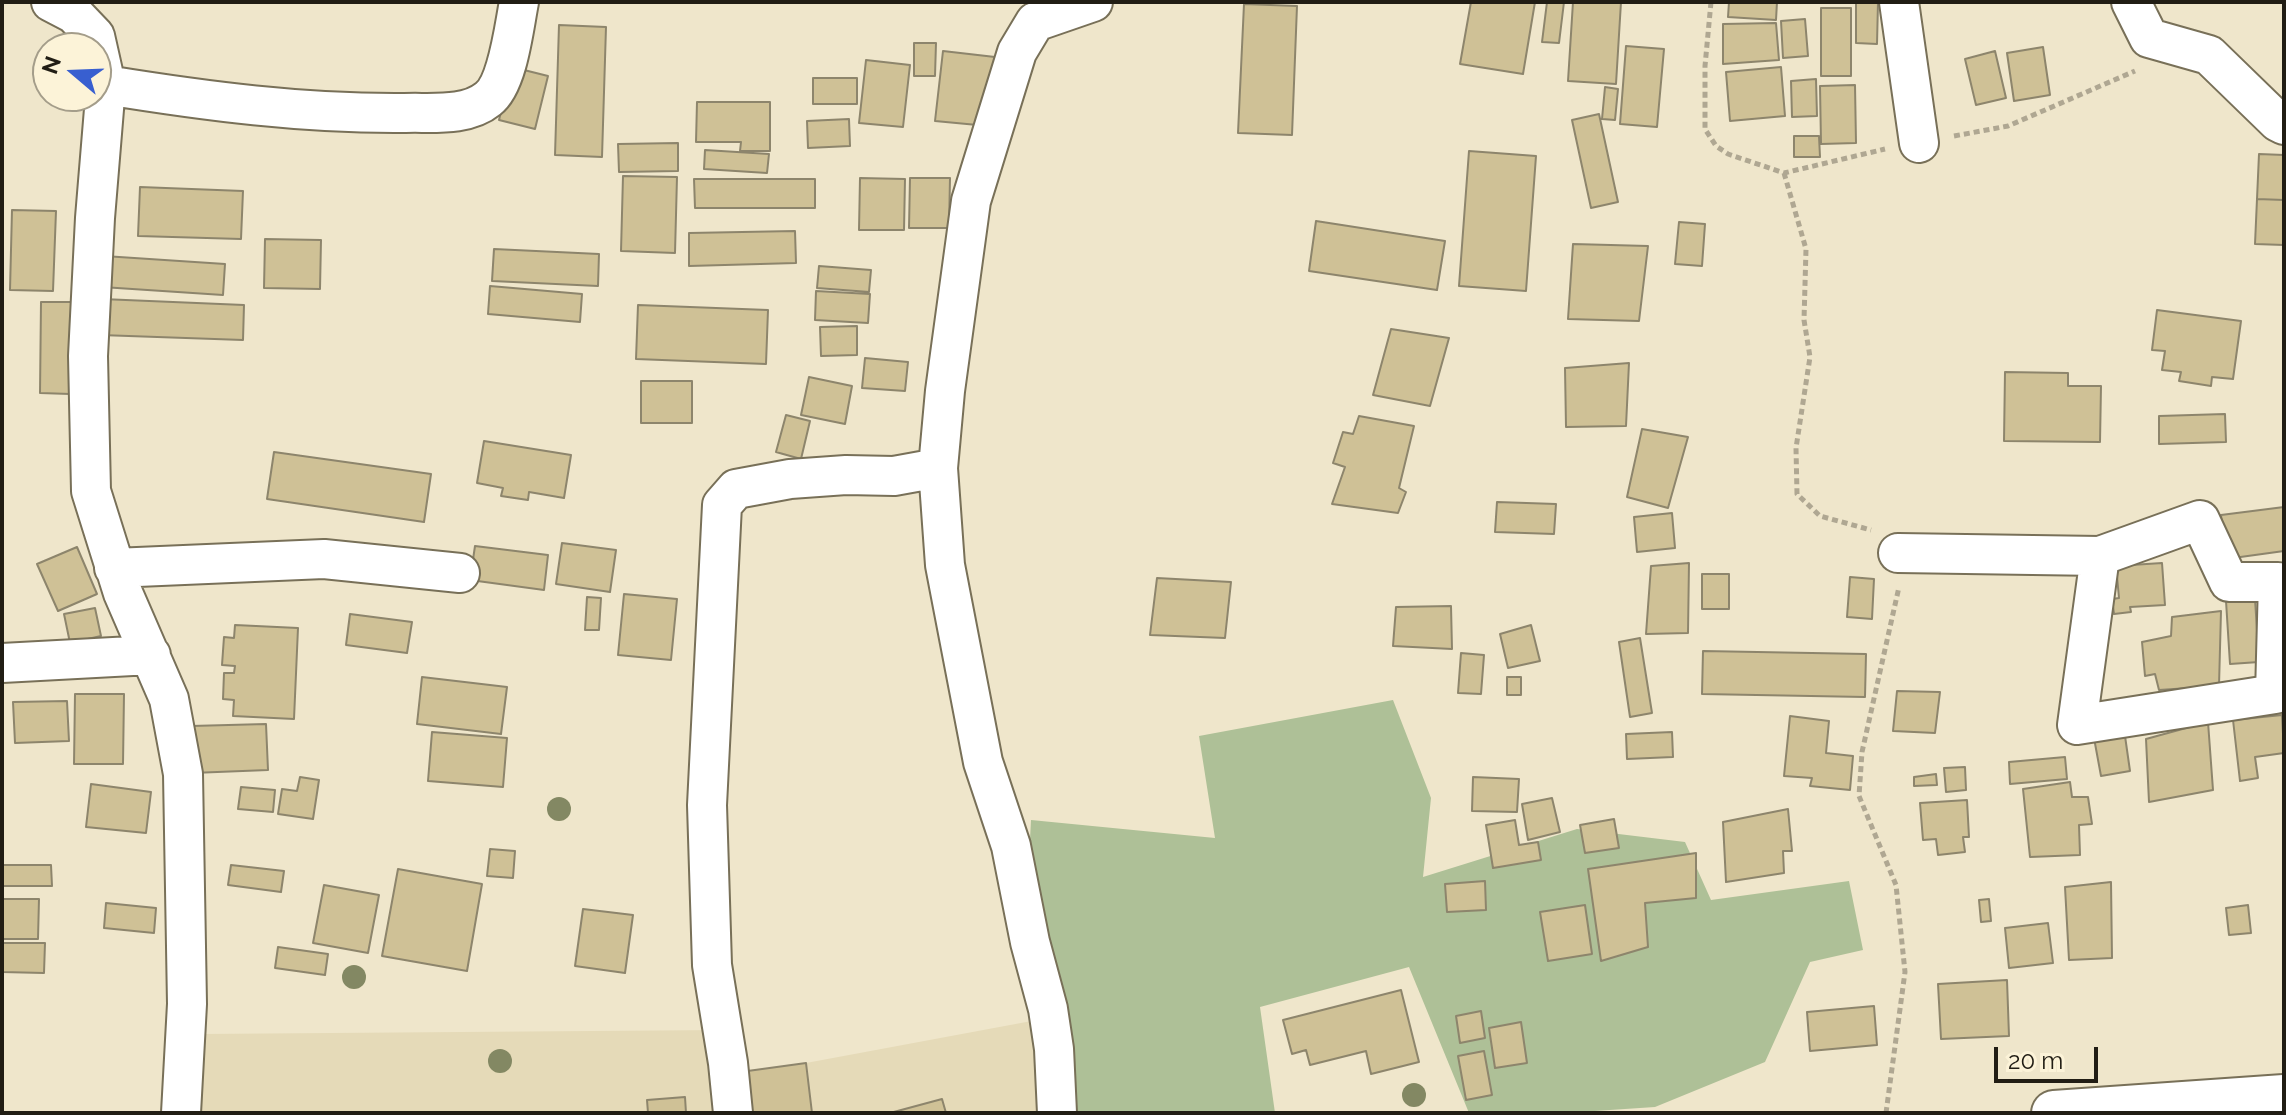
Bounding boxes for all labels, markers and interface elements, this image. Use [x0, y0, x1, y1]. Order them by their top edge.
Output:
north arrow [32, 32, 112, 112]
text: N [36, 53, 66, 77]
scale bar [1998, 1031, 2102, 1081]
text: 20 m [2008, 1046, 2063, 1075]

